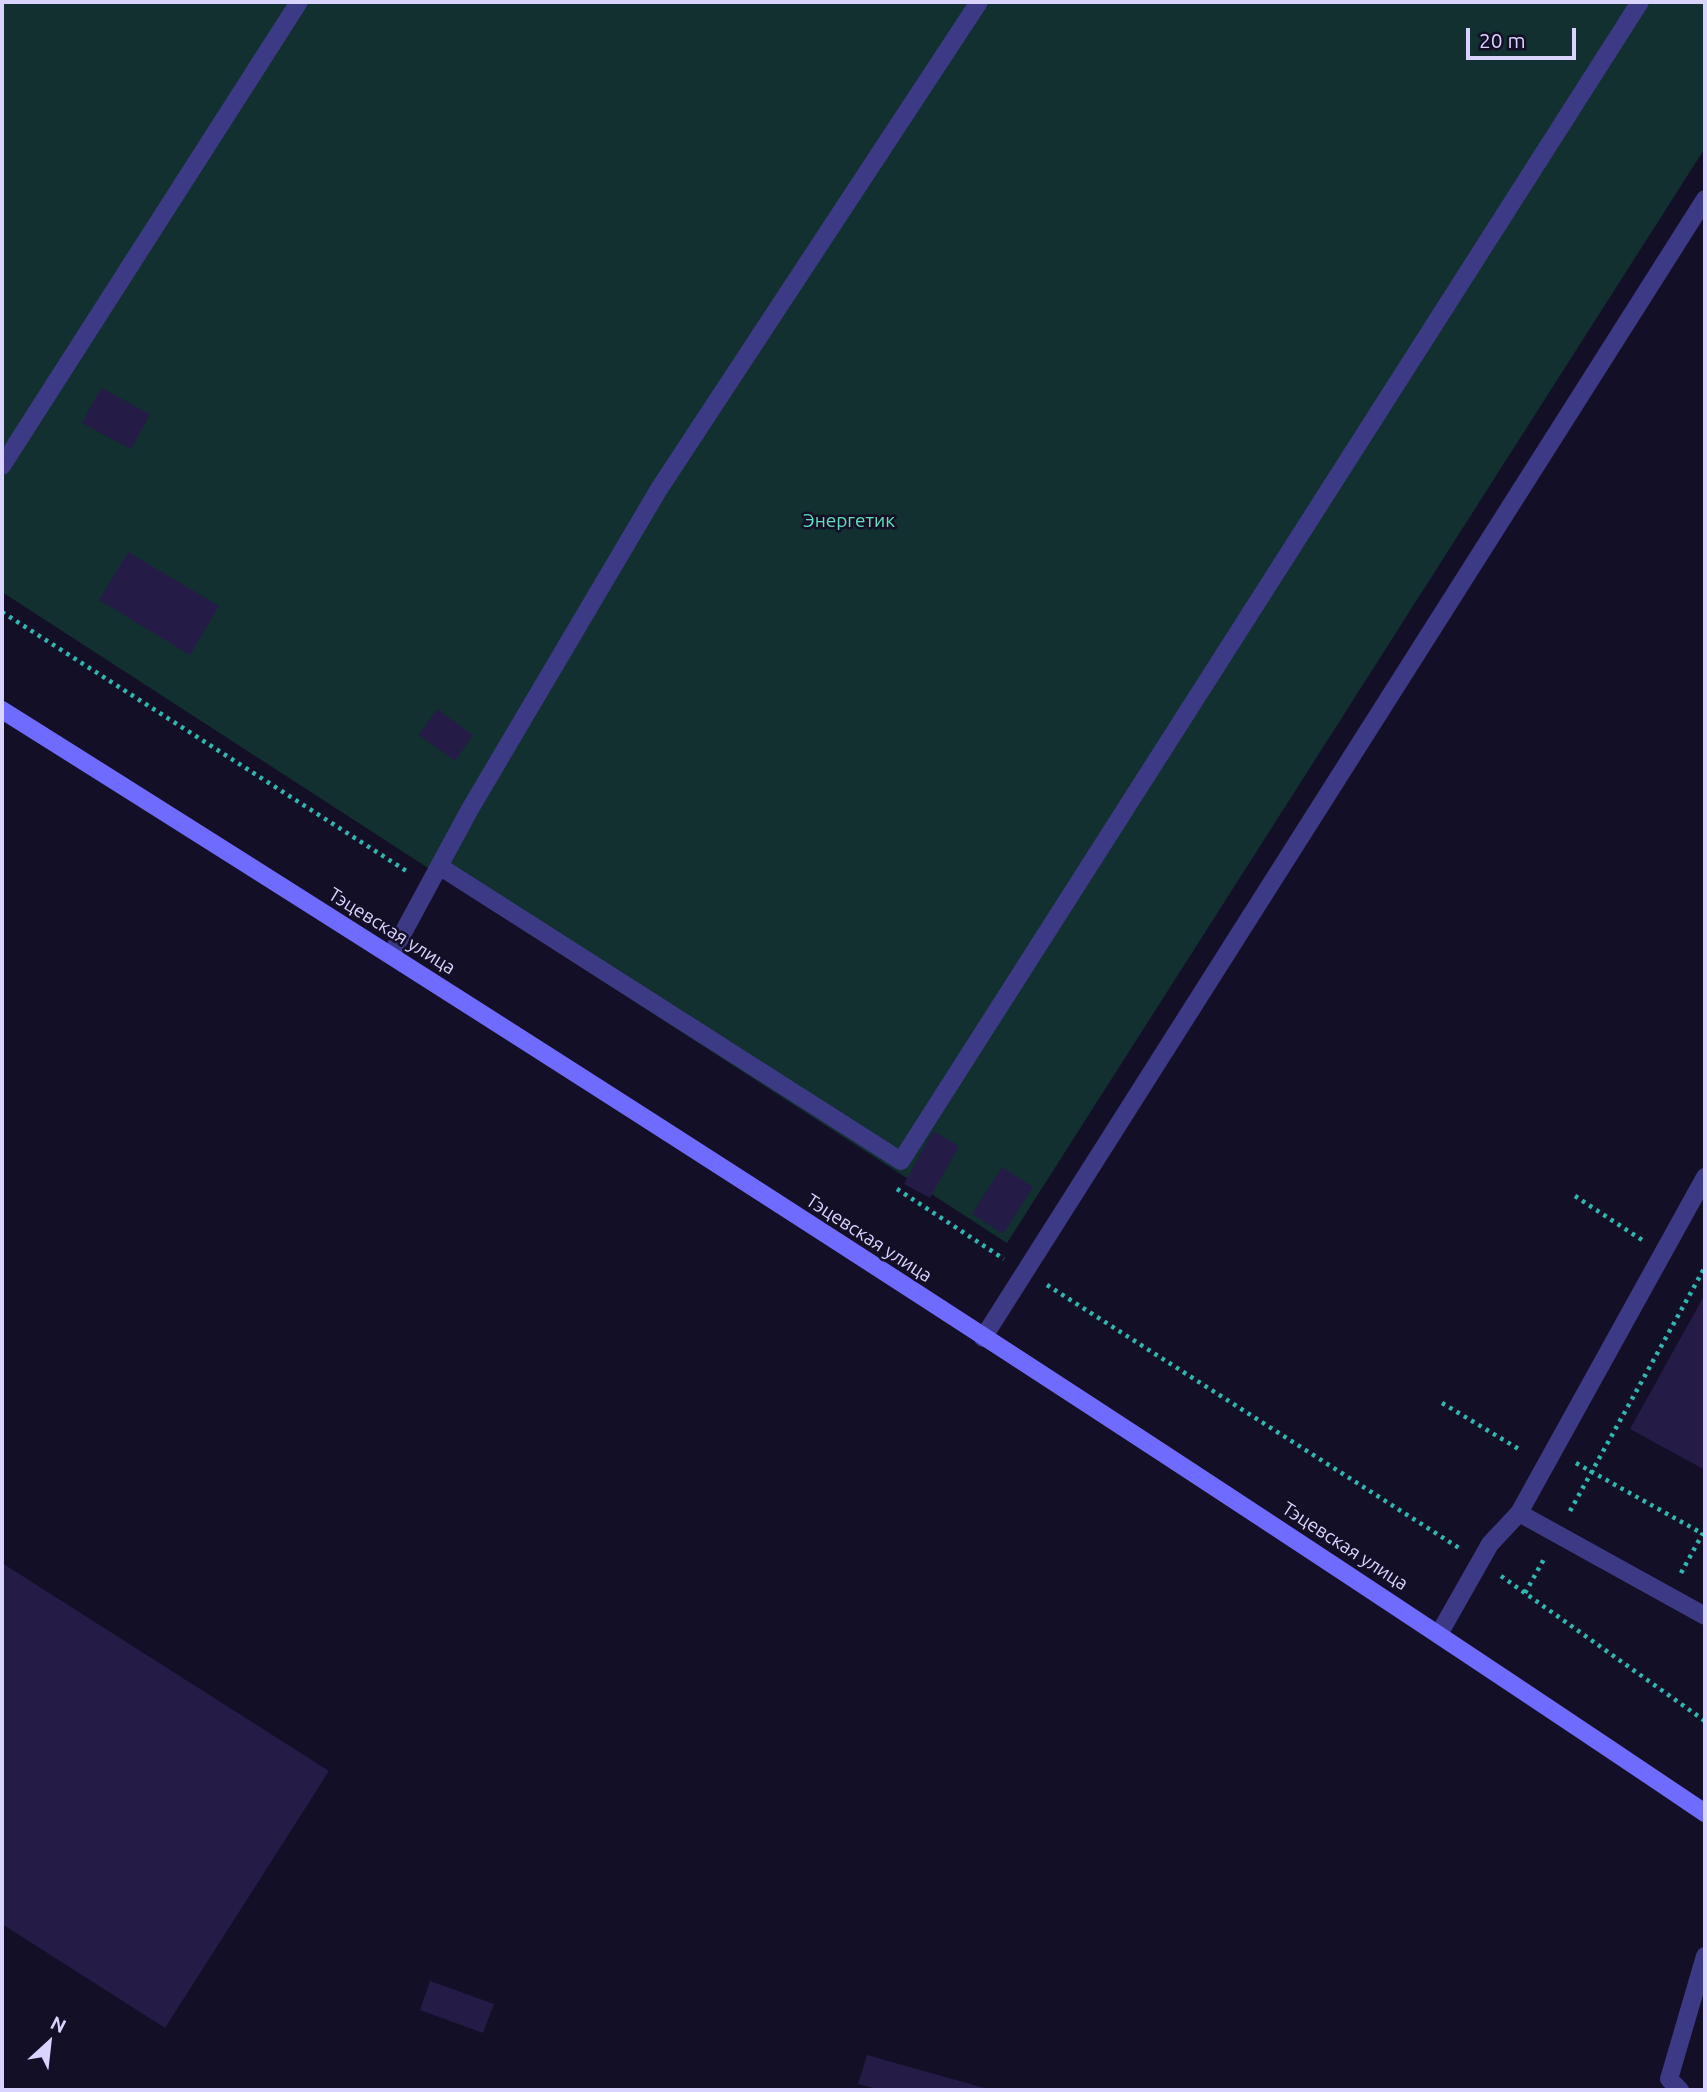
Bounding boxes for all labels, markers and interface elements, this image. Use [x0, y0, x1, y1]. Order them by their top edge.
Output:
scale bar [1469, 14, 1579, 58]
text: 20 m [1479, 28, 1526, 52]
park label: Энергетик [803, 510, 895, 532]
street label: Тэцевская улица [324, 883, 460, 979]
street label: Тэцевская улица [802, 1189, 936, 1287]
street label: Тэцевская улица [1278, 1497, 1412, 1595]
north arrow [14, 2008, 84, 2078]
text: N [47, 2011, 70, 2037]

